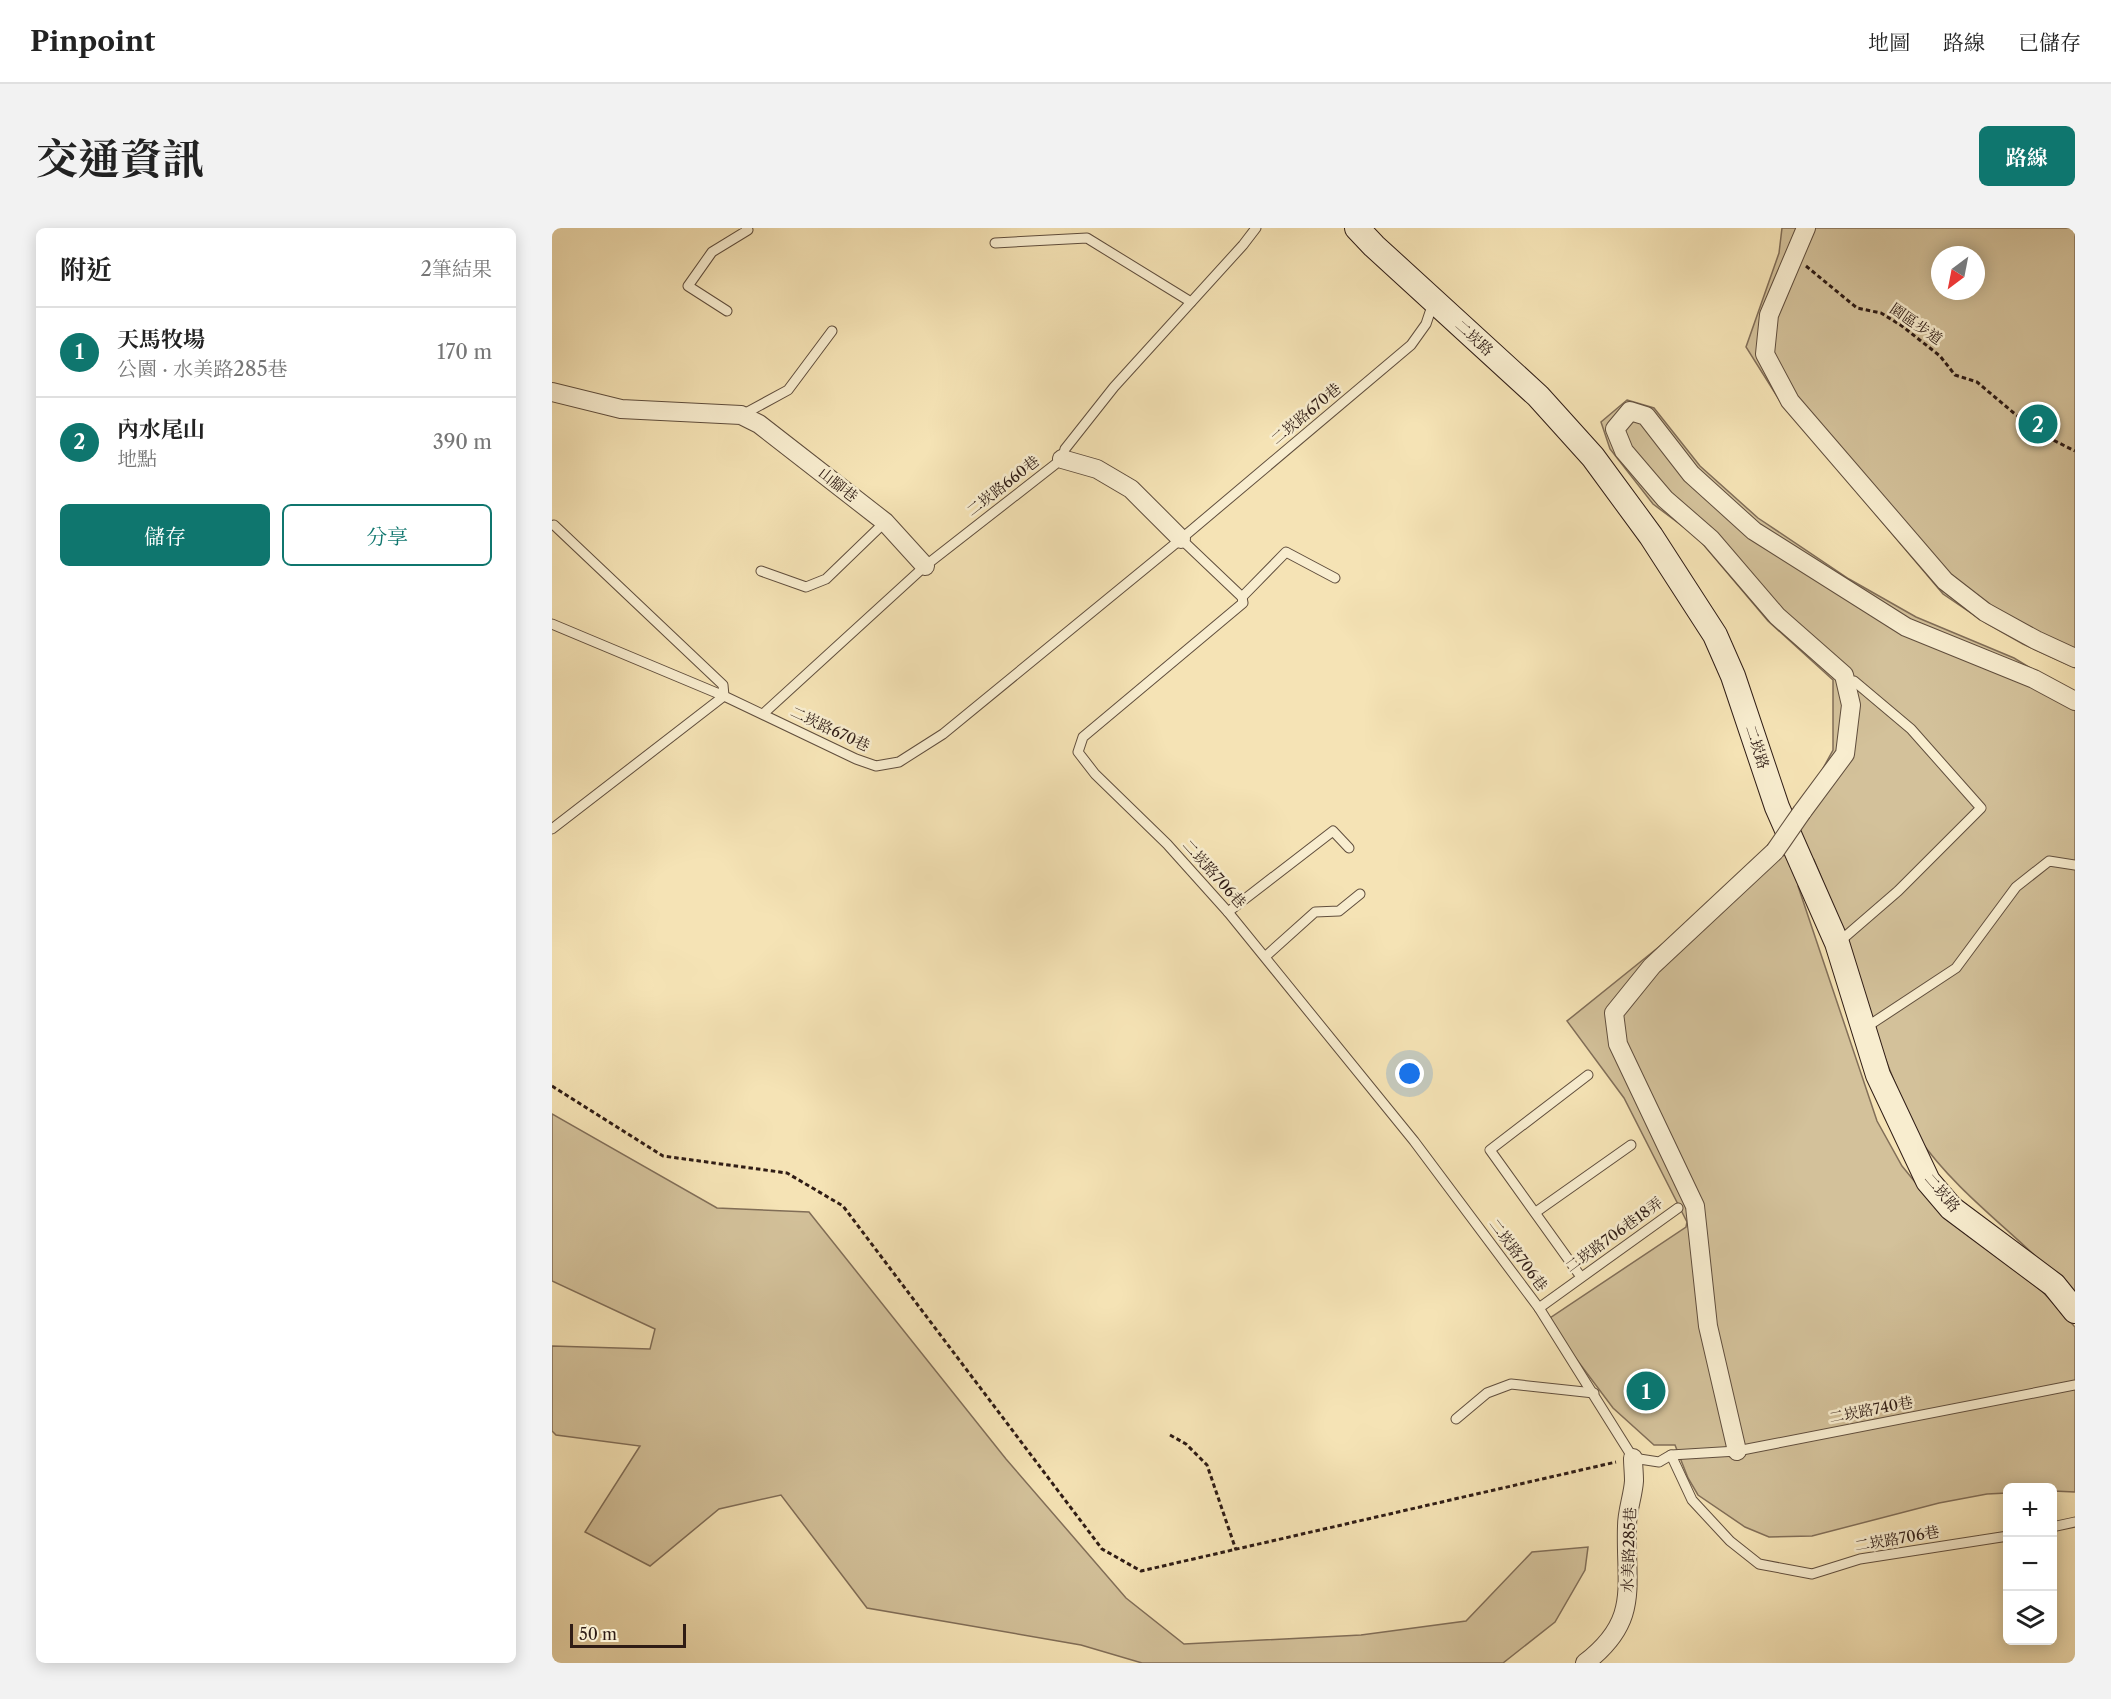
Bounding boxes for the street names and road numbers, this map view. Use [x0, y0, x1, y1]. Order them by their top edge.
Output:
street label: 園區步道 [1886, 299, 1946, 349]
street label: 二崁路 [1451, 316, 1497, 360]
street label: 二崁路670巷 [1267, 379, 1345, 448]
street label: 二崁路660巷 [963, 451, 1043, 520]
street label: 山腳巷 [815, 463, 862, 506]
street label: 二崁路670巷 [787, 702, 873, 755]
street label: 二崁路 [1741, 723, 1773, 771]
street label: 二崁路706巷 [1179, 835, 1250, 912]
street label: 二崁路 [1920, 1169, 1964, 1216]
street label: 二崁路706巷18弄 [1561, 1193, 1666, 1276]
street label: 二崁路706巷 [1485, 1215, 1552, 1295]
street label: 二崁路740巷 [1827, 1392, 1914, 1427]
street label: 水美路285巷 [1618, 1507, 1639, 1593]
street label: 二崁路706巷 [1853, 1522, 1941, 1555]

